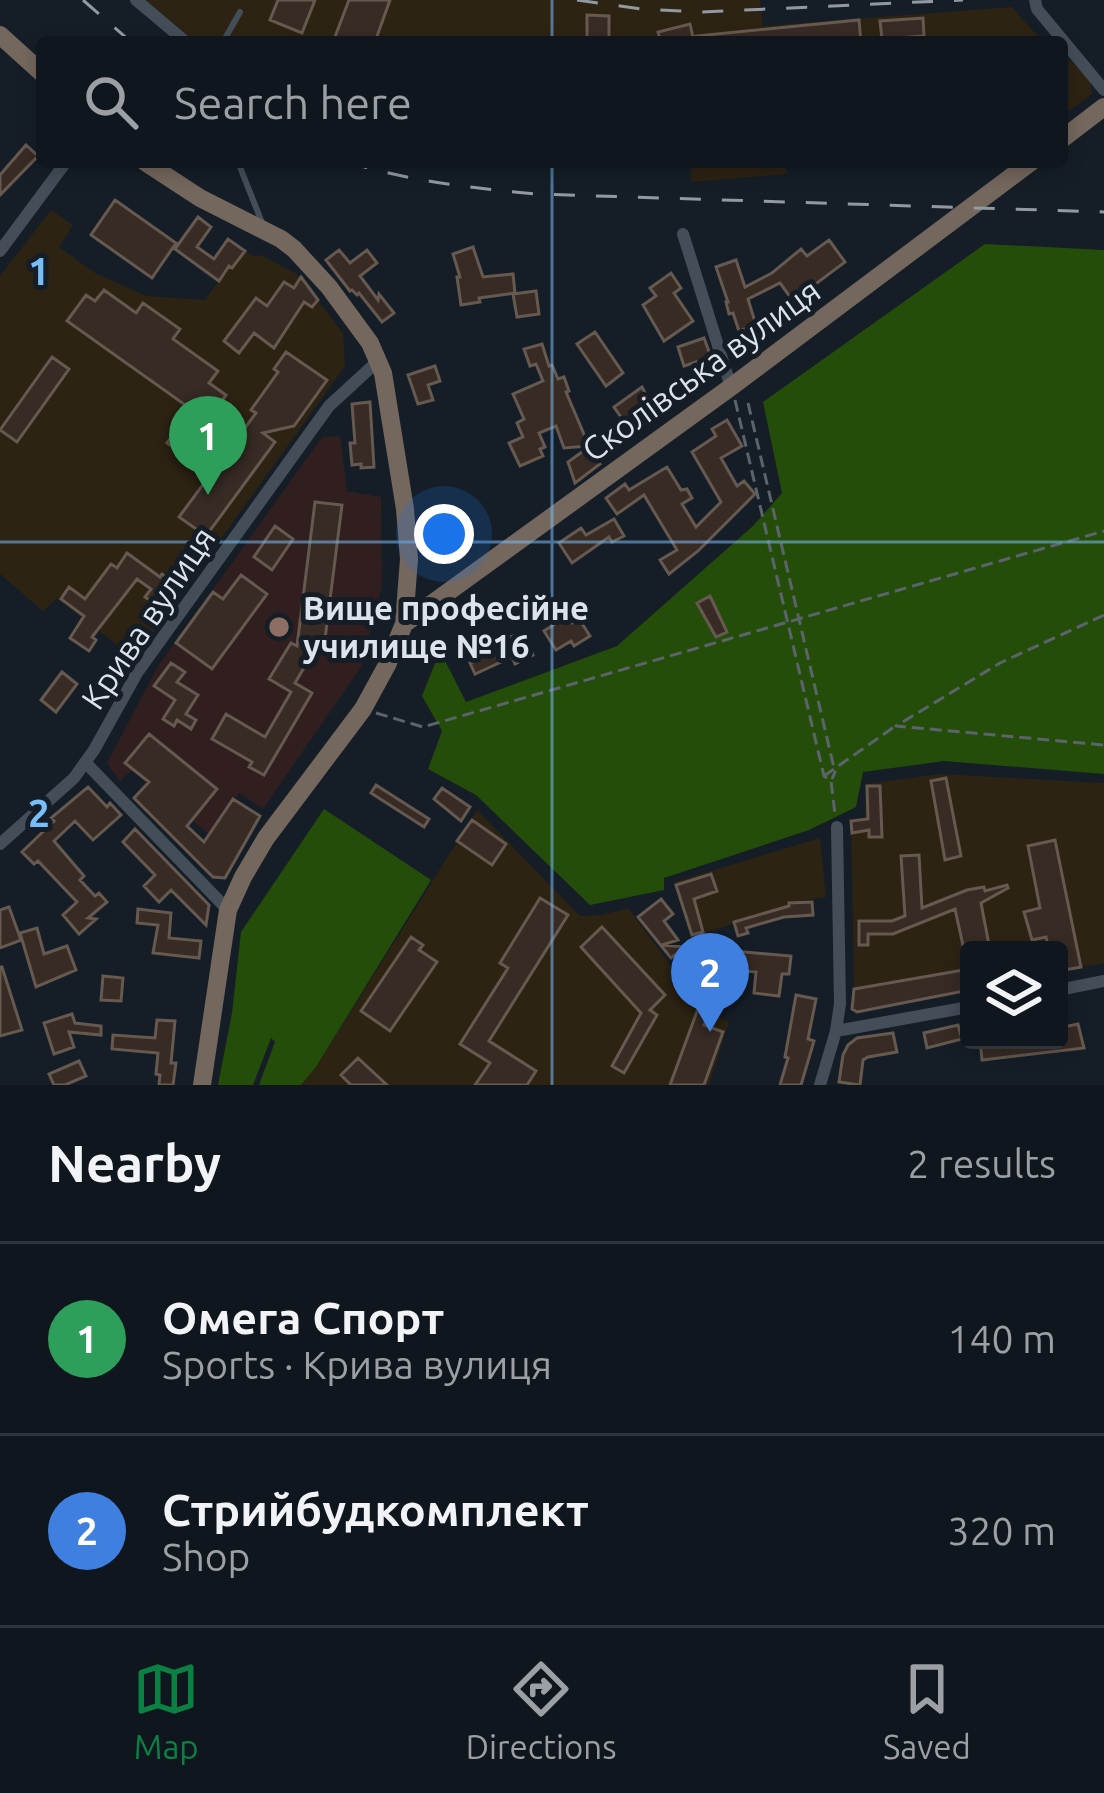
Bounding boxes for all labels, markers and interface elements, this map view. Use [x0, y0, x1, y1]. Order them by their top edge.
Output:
search box [36, 36, 1068, 168]
icon: search [78, 69, 144, 135]
text: Search here [174, 77, 412, 128]
text: 1 [28, 249, 50, 292]
street label: Сколівська вулиця [575, 271, 827, 468]
pin: 1 [169, 396, 247, 495]
your location [414, 504, 474, 564]
street label: Крива вулиця [73, 520, 222, 716]
place label: Вище професійне училище №16 [303, 589, 589, 664]
marker: Вище професійне училище №16 [266, 614, 292, 640]
text: 2 [28, 791, 50, 834]
pin: 2 [671, 933, 749, 1032]
map controls [960, 941, 1068, 1049]
button: layers [960, 941, 1068, 1049]
text: Nearby [48, 1134, 221, 1192]
text: 2 results [907, 1142, 1056, 1185]
text: Омега Спорт [162, 1292, 444, 1343]
text: 1 [76, 1317, 98, 1360]
text: 140 m [947, 1317, 1056, 1360]
text: Sports · Крива вулиця [162, 1343, 552, 1386]
text: Стрийбудкомплект [162, 1484, 589, 1535]
text: 2 [76, 1509, 98, 1552]
text: 320 m [947, 1509, 1056, 1552]
text: Shop [162, 1535, 250, 1578]
tab: Map [133, 1656, 199, 1765]
tab: Directions [466, 1656, 616, 1765]
tab: Saved [883, 1656, 971, 1765]

